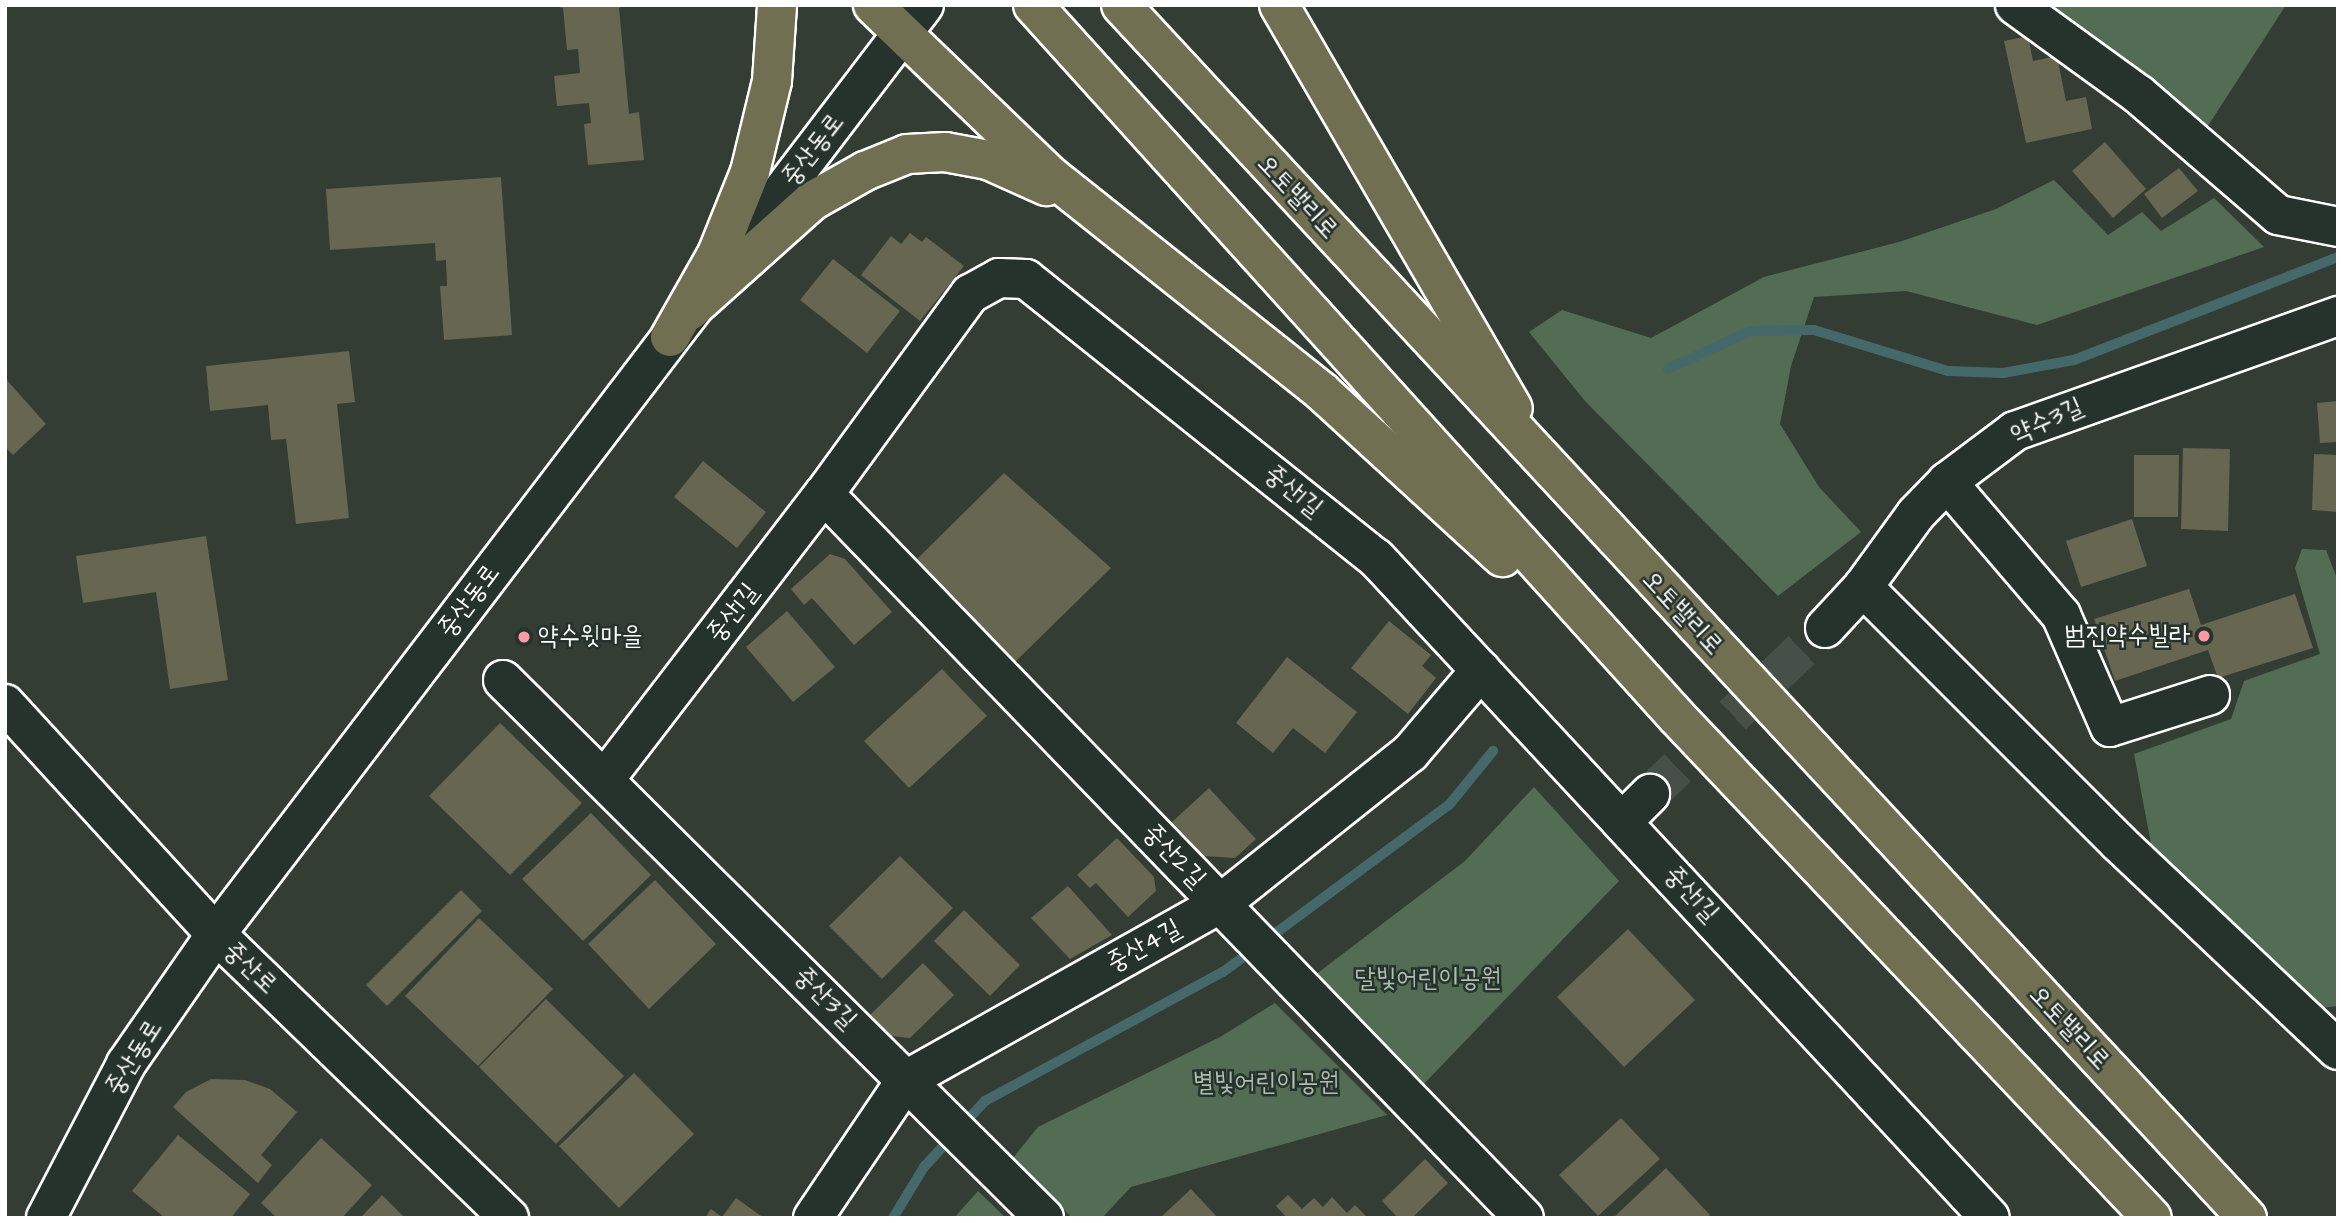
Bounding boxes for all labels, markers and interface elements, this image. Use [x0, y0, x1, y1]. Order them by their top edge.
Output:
street label: 중산동로 [775, 107, 851, 193]
street label: 오토밸리로 [1250, 148, 1344, 246]
street label: 약수3길 [2006, 391, 2088, 451]
street label: 중산1길 [1258, 458, 1328, 524]
street label: 중산동로 [431, 558, 507, 644]
street label: 오토밸리로 [1635, 564, 1729, 662]
street label: 중산1길 [700, 577, 766, 649]
place label: 범진약수빌라 [2064, 620, 2190, 652]
place label: 약수윗마을 [538, 621, 643, 653]
marker: 범진약수빌라 [2196, 628, 2212, 644]
marker: 약수윗마을 [516, 629, 532, 645]
street label: 중산2길 [1136, 817, 1212, 895]
street label: 중산1길 [1657, 859, 1725, 929]
street label: 중산4길 [1101, 913, 1187, 979]
street label: 중산로 [217, 935, 283, 1001]
street label: 중산3길 [787, 960, 863, 1036]
park label: 달빛어린이공원 [1355, 963, 1501, 995]
street label: 오토밸리로 [2022, 979, 2116, 1077]
street label: 중산동로 [99, 1014, 169, 1102]
park label: 별빛어린이공원 [1193, 1067, 1339, 1099]

